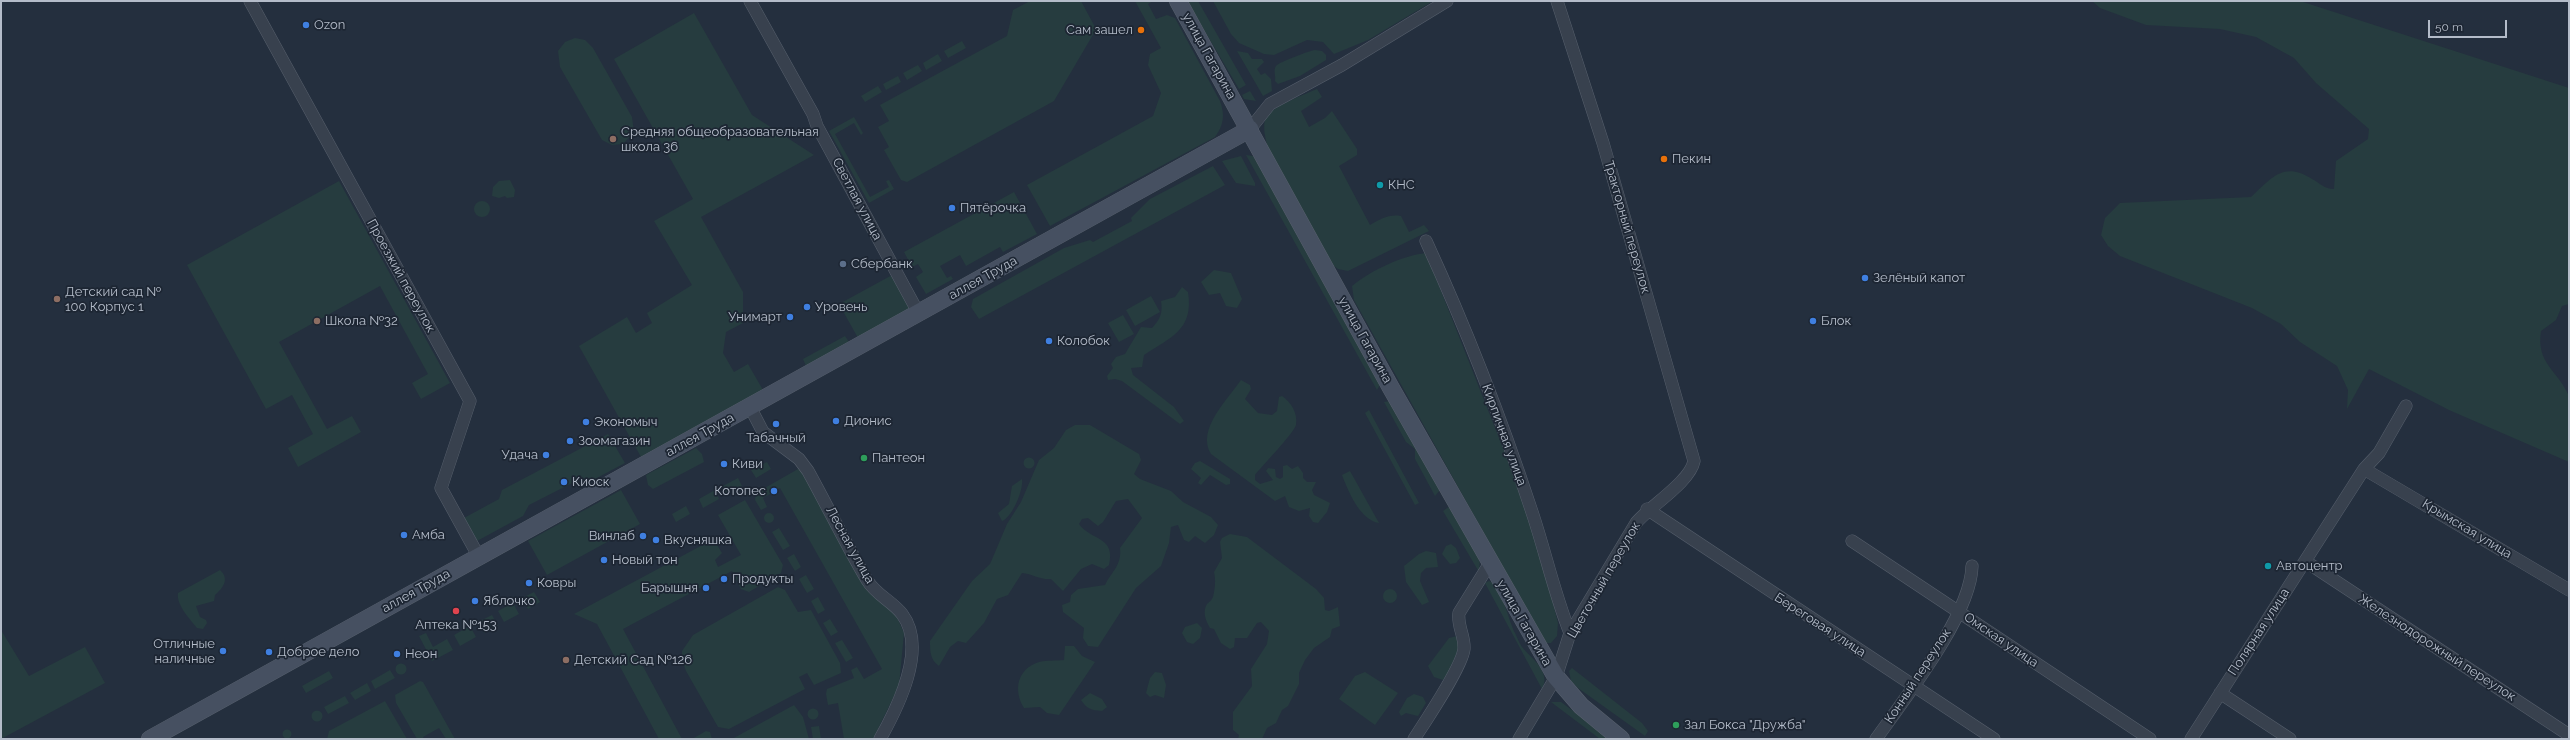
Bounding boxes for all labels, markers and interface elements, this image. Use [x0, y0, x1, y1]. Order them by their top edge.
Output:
street label: улица Гагарина [1179, 10, 1239, 102]
scale bar [2430, 12, 2509, 38]
place label: Ozon [314, 17, 345, 33]
marker: Ozon [301, 20, 311, 30]
text: 50 m [2435, 20, 2463, 34]
place label: Сам зашел [1066, 22, 1133, 38]
marker: Сам зашел [1136, 25, 1146, 35]
place label: Средняя общеобразовательная школа 36 [621, 124, 819, 155]
marker: Средняя общеобразовательная школа 36 [608, 134, 618, 144]
place label: Пекин [1672, 151, 1711, 167]
marker: Пекин [1659, 154, 1669, 164]
street label: Светлая улица [829, 155, 885, 243]
street label: Тракторный переулок [1601, 159, 1653, 295]
place label: КНС [1388, 177, 1415, 193]
marker: КНС [1375, 180, 1385, 190]
place label: Пятёрочка [960, 200, 1026, 216]
marker: Пятёрочка [947, 203, 957, 213]
street label: Проезжий переулок [363, 217, 439, 335]
street label: аллея Труда [946, 253, 1020, 303]
place label: Сбербанк [851, 256, 913, 272]
marker: Сбербанк [838, 259, 848, 269]
place label: Зелёный капот [1873, 270, 1965, 286]
marker: Зелёный капот [1860, 273, 1870, 283]
place label: Детский сад № 100 Корпус 1 [65, 284, 161, 315]
marker: Детский сад № 100 Корпус 1 [52, 294, 62, 304]
street label: улица Гагарина [1335, 294, 1395, 386]
place label: Уровень [815, 299, 867, 315]
marker: Уровень [802, 302, 812, 312]
place label: Унимарт [728, 309, 782, 325]
marker: Унимарт [785, 312, 795, 322]
place label: Школа №32 [325, 313, 398, 329]
place label: Блок [1821, 313, 1851, 329]
marker: Школа №32 [312, 316, 322, 326]
marker: Блок [1808, 316, 1818, 326]
place label: Колобок [1057, 333, 1110, 349]
marker: Колобок [1044, 336, 1054, 346]
street label: Кирпичная улица [1478, 382, 1530, 488]
street label: аллея Труда [663, 410, 737, 460]
place label: Дионис [844, 413, 892, 429]
place label: Экономыч [594, 414, 657, 430]
marker: Дионис [831, 416, 841, 426]
marker: Экономыч [581, 417, 591, 427]
marker: Табачный [771, 419, 781, 429]
place label: Табачный [746, 430, 806, 446]
place label: Зоомагазин [578, 433, 650, 449]
marker: Зоомагазин [565, 436, 575, 446]
place label: Удача [502, 447, 538, 463]
marker: Удача [541, 450, 551, 460]
place label: Пантеон [872, 450, 925, 466]
marker: Пантеон [859, 453, 869, 463]
place label: Киви [732, 456, 763, 472]
marker: Киви [719, 459, 729, 469]
place label: Киоск [572, 474, 610, 490]
marker: Киоск [559, 477, 569, 487]
place label: Котопес [714, 483, 766, 499]
marker: Котопес [769, 486, 779, 496]
street label: Крымская улица [2419, 496, 2515, 562]
street label: Лесная улица [822, 504, 878, 586]
street label: Цветочный переулок [1564, 519, 1644, 641]
place label: Амба [412, 527, 445, 543]
place label: Винлаб [589, 528, 635, 544]
marker: Амба [399, 530, 409, 540]
marker: Винлаб [638, 531, 648, 541]
place label: Вкусняшка [664, 532, 732, 548]
marker: Вкусняшка [651, 535, 661, 545]
place label: Новый тон [612, 552, 678, 568]
marker: Новый тон [599, 555, 609, 565]
place label: Автоцентр [2276, 558, 2343, 574]
marker: Автоцентр [2263, 561, 2273, 571]
street label: аллея Труда [379, 566, 453, 616]
place label: Продукты [732, 571, 793, 587]
marker: Продукты [719, 574, 729, 584]
place label: Ковры [537, 575, 576, 591]
street label: улица Гагарина [1493, 577, 1555, 669]
marker: Ковры [524, 578, 534, 588]
place label: Барышня [641, 580, 698, 596]
marker: Барышня [701, 583, 711, 593]
street label: Полярная улица [2225, 586, 2293, 678]
street label: Береговая улица [1771, 590, 1869, 660]
street label: Железнодорожный переулок [2355, 591, 2519, 705]
place label: Яблочко [483, 593, 535, 609]
marker: Яблочко [470, 596, 480, 606]
marker: Аптека №153 [451, 606, 461, 616]
street label: Омская улица [1961, 609, 2041, 671]
place label: Аптека №153 [415, 617, 497, 633]
street label: Конный переулок [1882, 626, 1954, 726]
place label: Отличные наличные [153, 636, 215, 667]
place label: Доброе дело [277, 644, 359, 660]
marker: Отличные наличные [218, 646, 228, 656]
place label: Неон [405, 646, 437, 662]
marker: Доброе дело [264, 647, 274, 657]
marker: Неон [392, 649, 402, 659]
place label: Детский Сад №126 [574, 652, 692, 668]
marker: Детский Сад №126 [561, 655, 571, 665]
place label: Зал Бокса "Дружба" [1684, 717, 1806, 733]
marker: Зал Бокса "Дружба" [1671, 720, 1681, 730]

